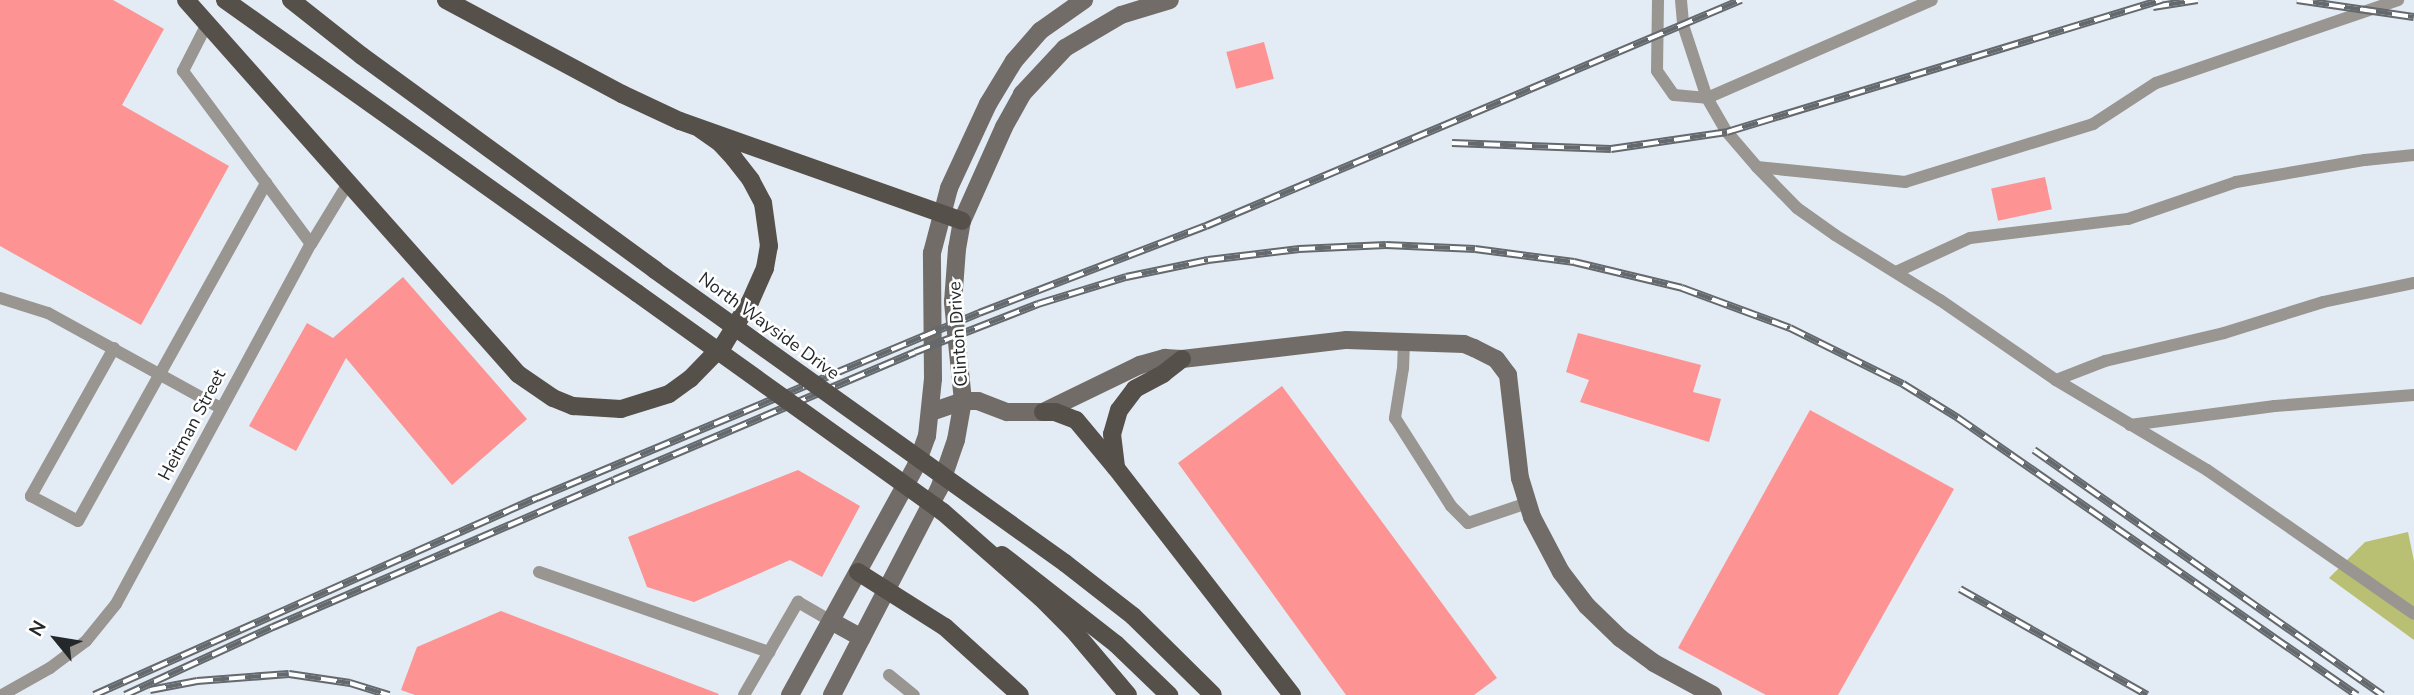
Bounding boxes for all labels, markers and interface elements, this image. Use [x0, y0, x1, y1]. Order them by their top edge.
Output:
street label: North Wayside Drive [694, 268, 844, 384]
street label: Clinton Drive [944, 281, 972, 387]
street label: Heitman Street [154, 366, 230, 484]
north arrow [21, 604, 91, 674]
text: N [23, 616, 53, 641]

